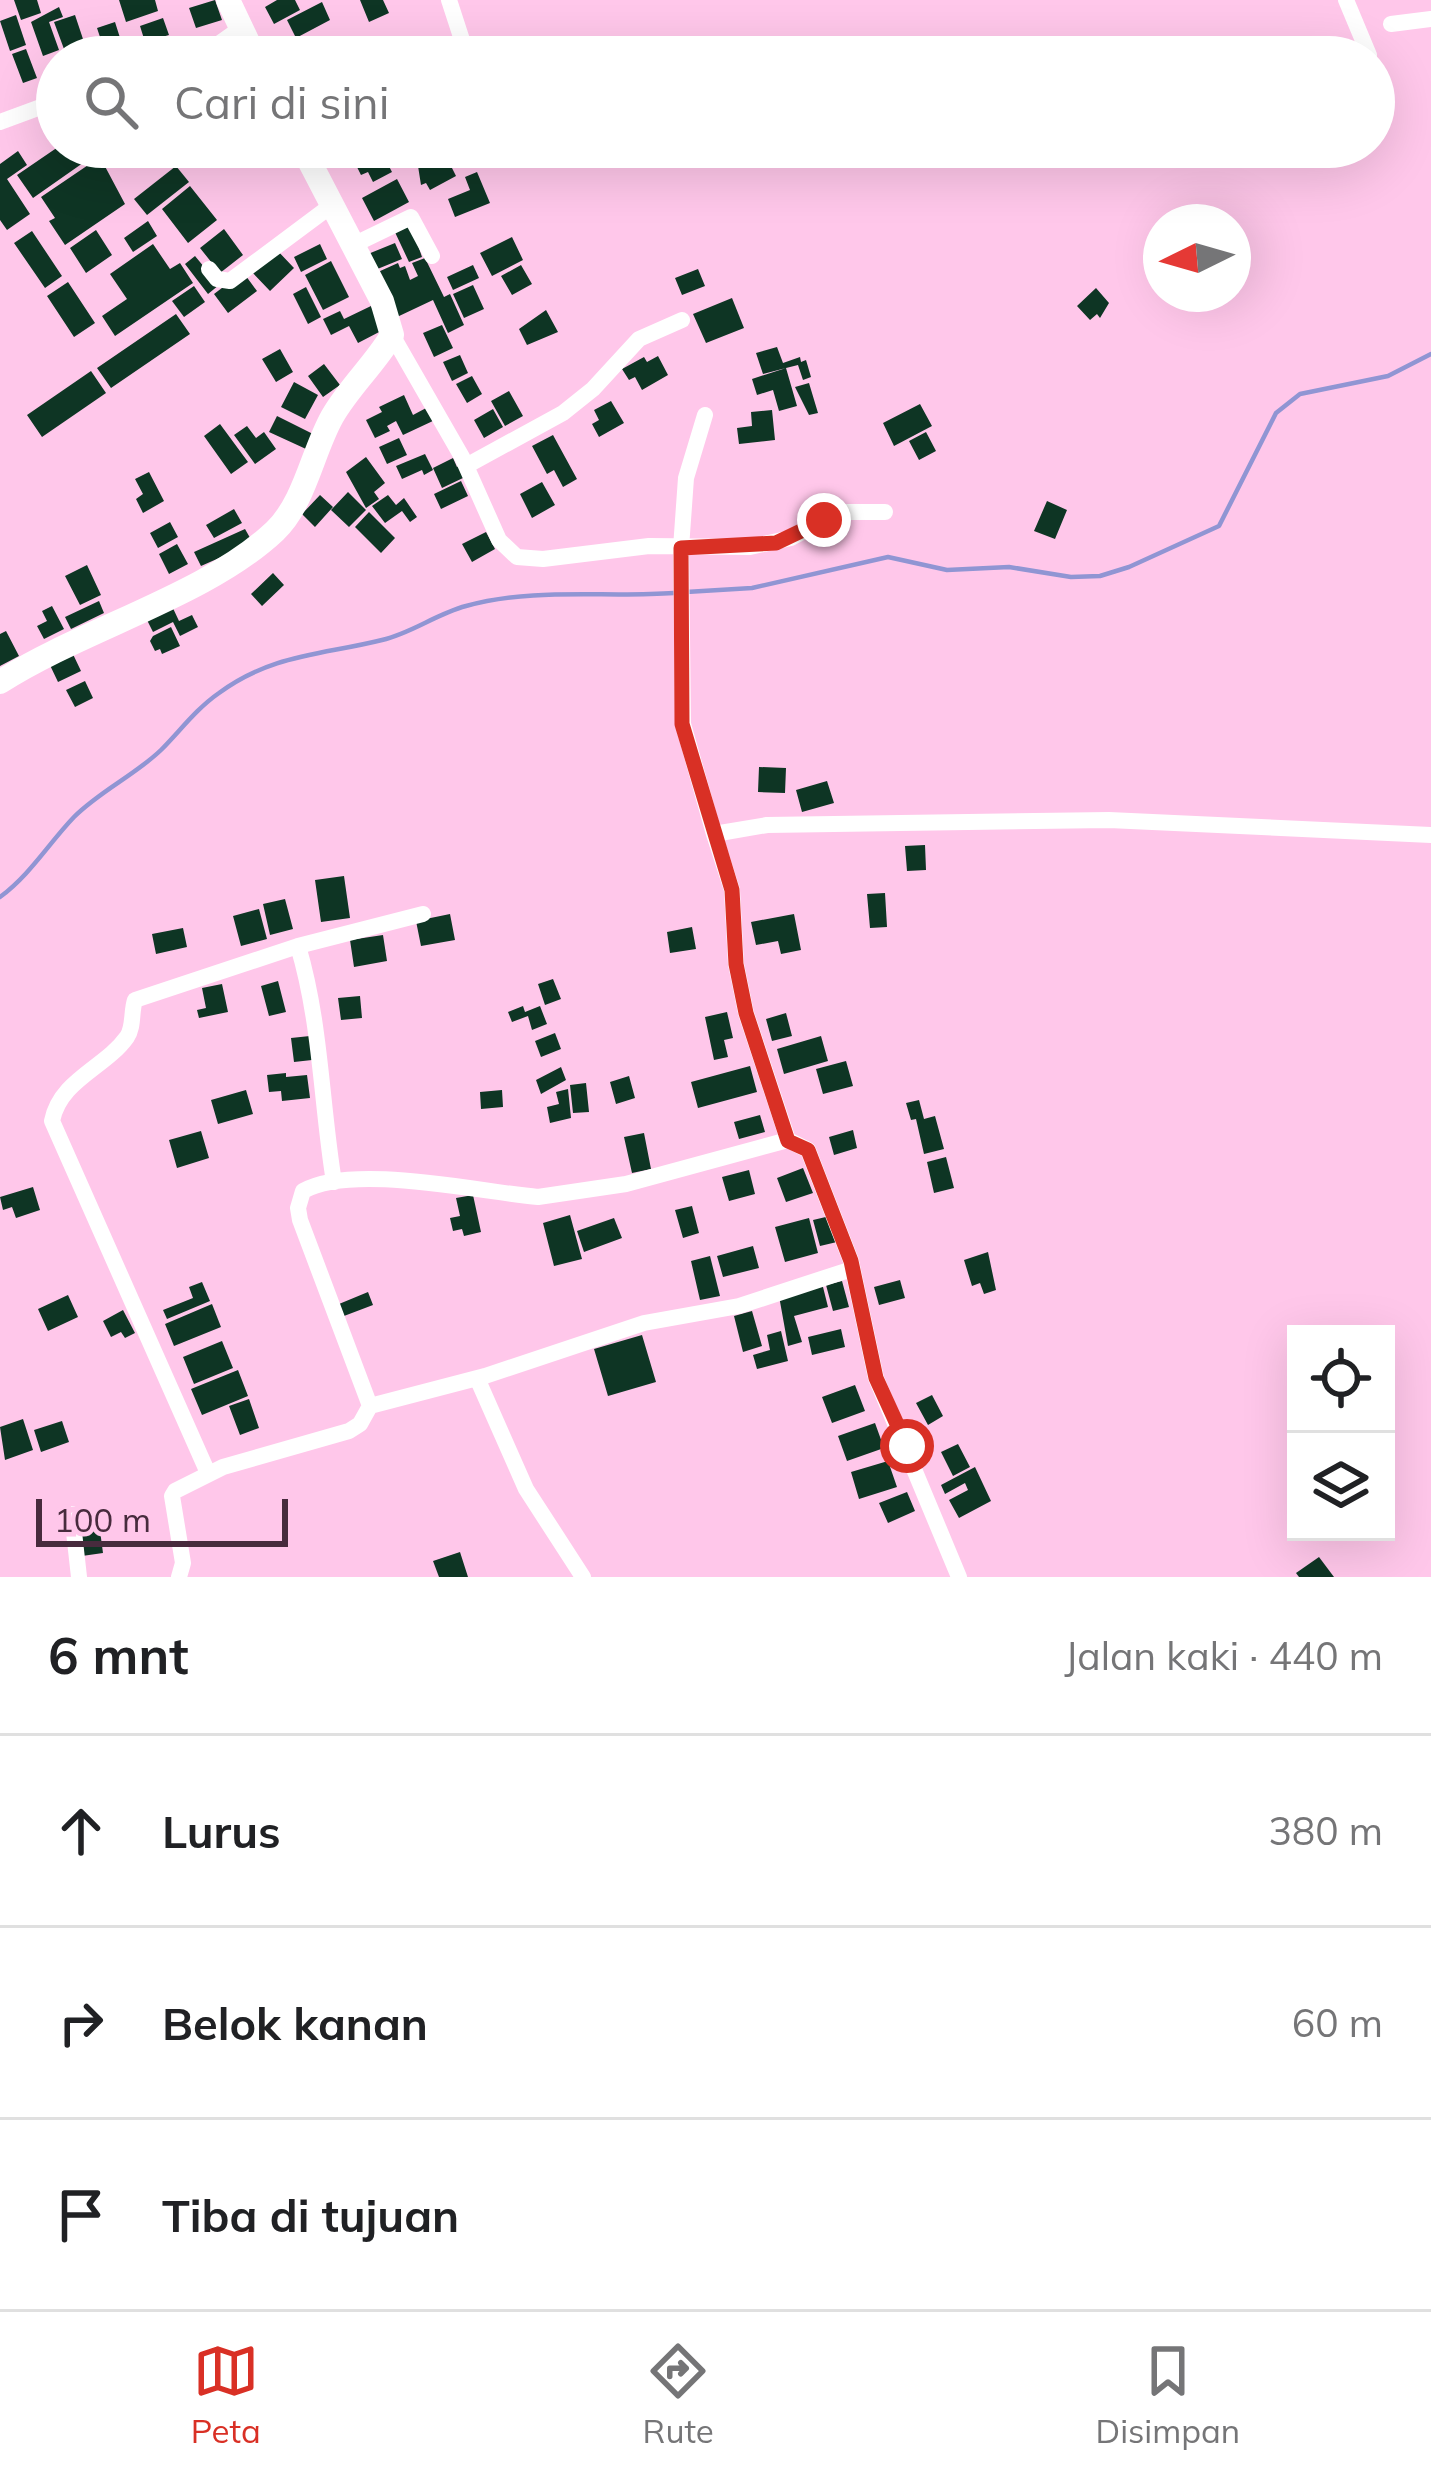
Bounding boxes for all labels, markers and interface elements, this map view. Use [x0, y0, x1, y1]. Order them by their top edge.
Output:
search box [36, 36, 1395, 168]
icon: search [78, 69, 144, 135]
text: Cari di sini [174, 74, 389, 130]
north arrow [1143, 204, 1251, 312]
route end [797, 493, 851, 547]
map controls [1287, 1325, 1395, 1541]
button: locate [1287, 1325, 1395, 1433]
route start [880, 1419, 934, 1473]
button: layers [1287, 1433, 1395, 1541]
scale bar [36, 1493, 288, 1546]
text: 100 m [54, 1499, 151, 1540]
text: 6 mnt [48, 1623, 189, 1687]
text: Jalan kaki · 440 m [1064, 1631, 1383, 1680]
icon: ahead [48, 1798, 114, 1864]
text: Lurus [162, 1803, 281, 1859]
text: 380 m [1268, 1806, 1383, 1855]
icon: right [48, 1990, 114, 2056]
text: Belok kanan [162, 1995, 428, 2051]
text: 60 m [1292, 1998, 1383, 2047]
icon: arrive [48, 2182, 114, 2248]
text: Tiba di tujuan [162, 2187, 459, 2243]
tab: Peta [191, 2338, 261, 2451]
tab: Rute [643, 2338, 714, 2451]
tab: Disimpan [1095, 2338, 1240, 2451]

